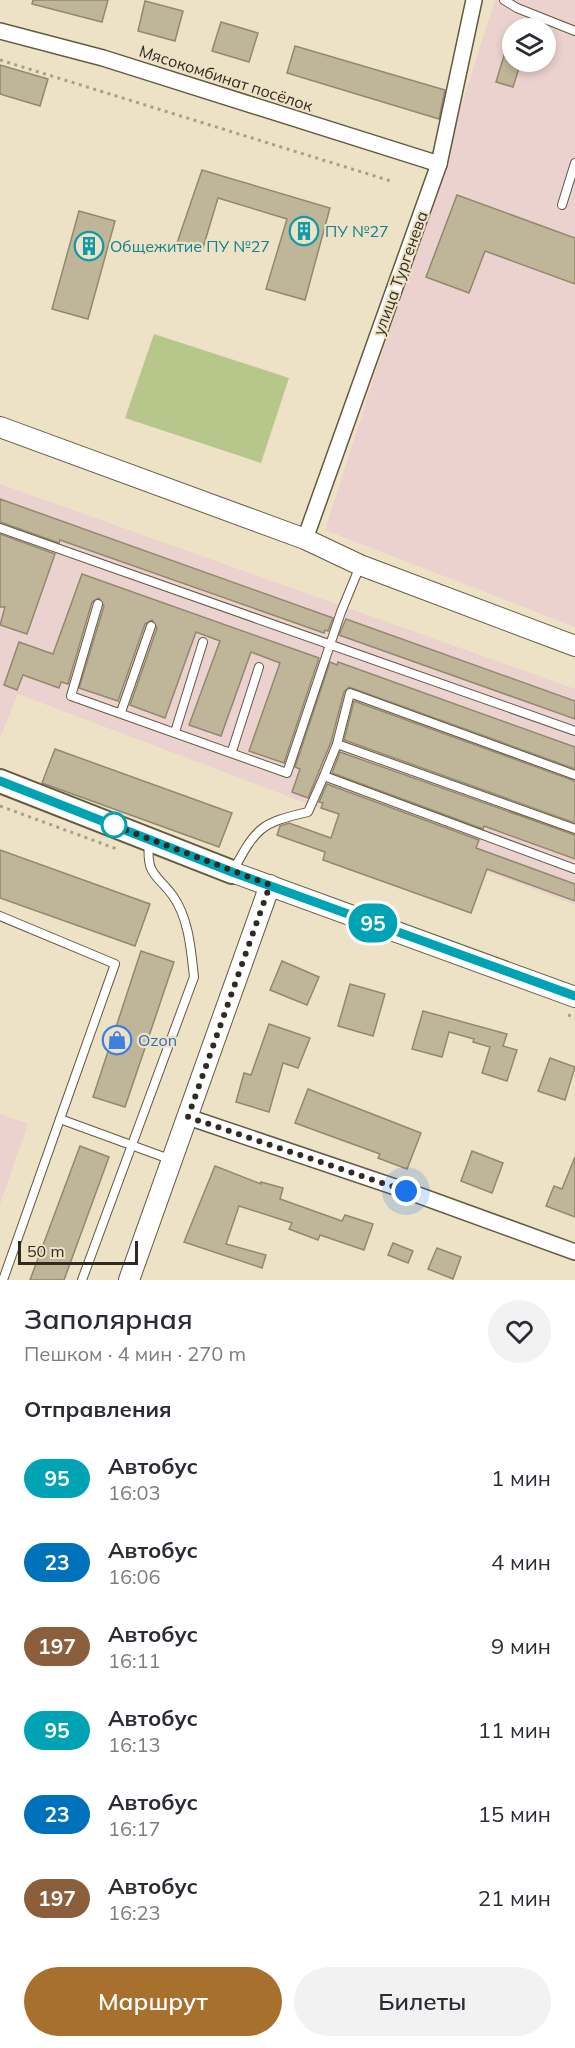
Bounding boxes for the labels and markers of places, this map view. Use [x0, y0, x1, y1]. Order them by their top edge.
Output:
building icon: ПУ №27 [288, 215, 320, 247]
place label: ПУ №27 [325, 221, 389, 241]
building icon: Общежитие ПУ №27 [73, 230, 105, 262]
place label: Общежитие ПУ №27 [110, 236, 270, 256]
unlabelled marker [101, 812, 127, 838]
shop icon: Ozon [101, 1024, 133, 1056]
place label: Ozon [138, 1030, 177, 1050]

